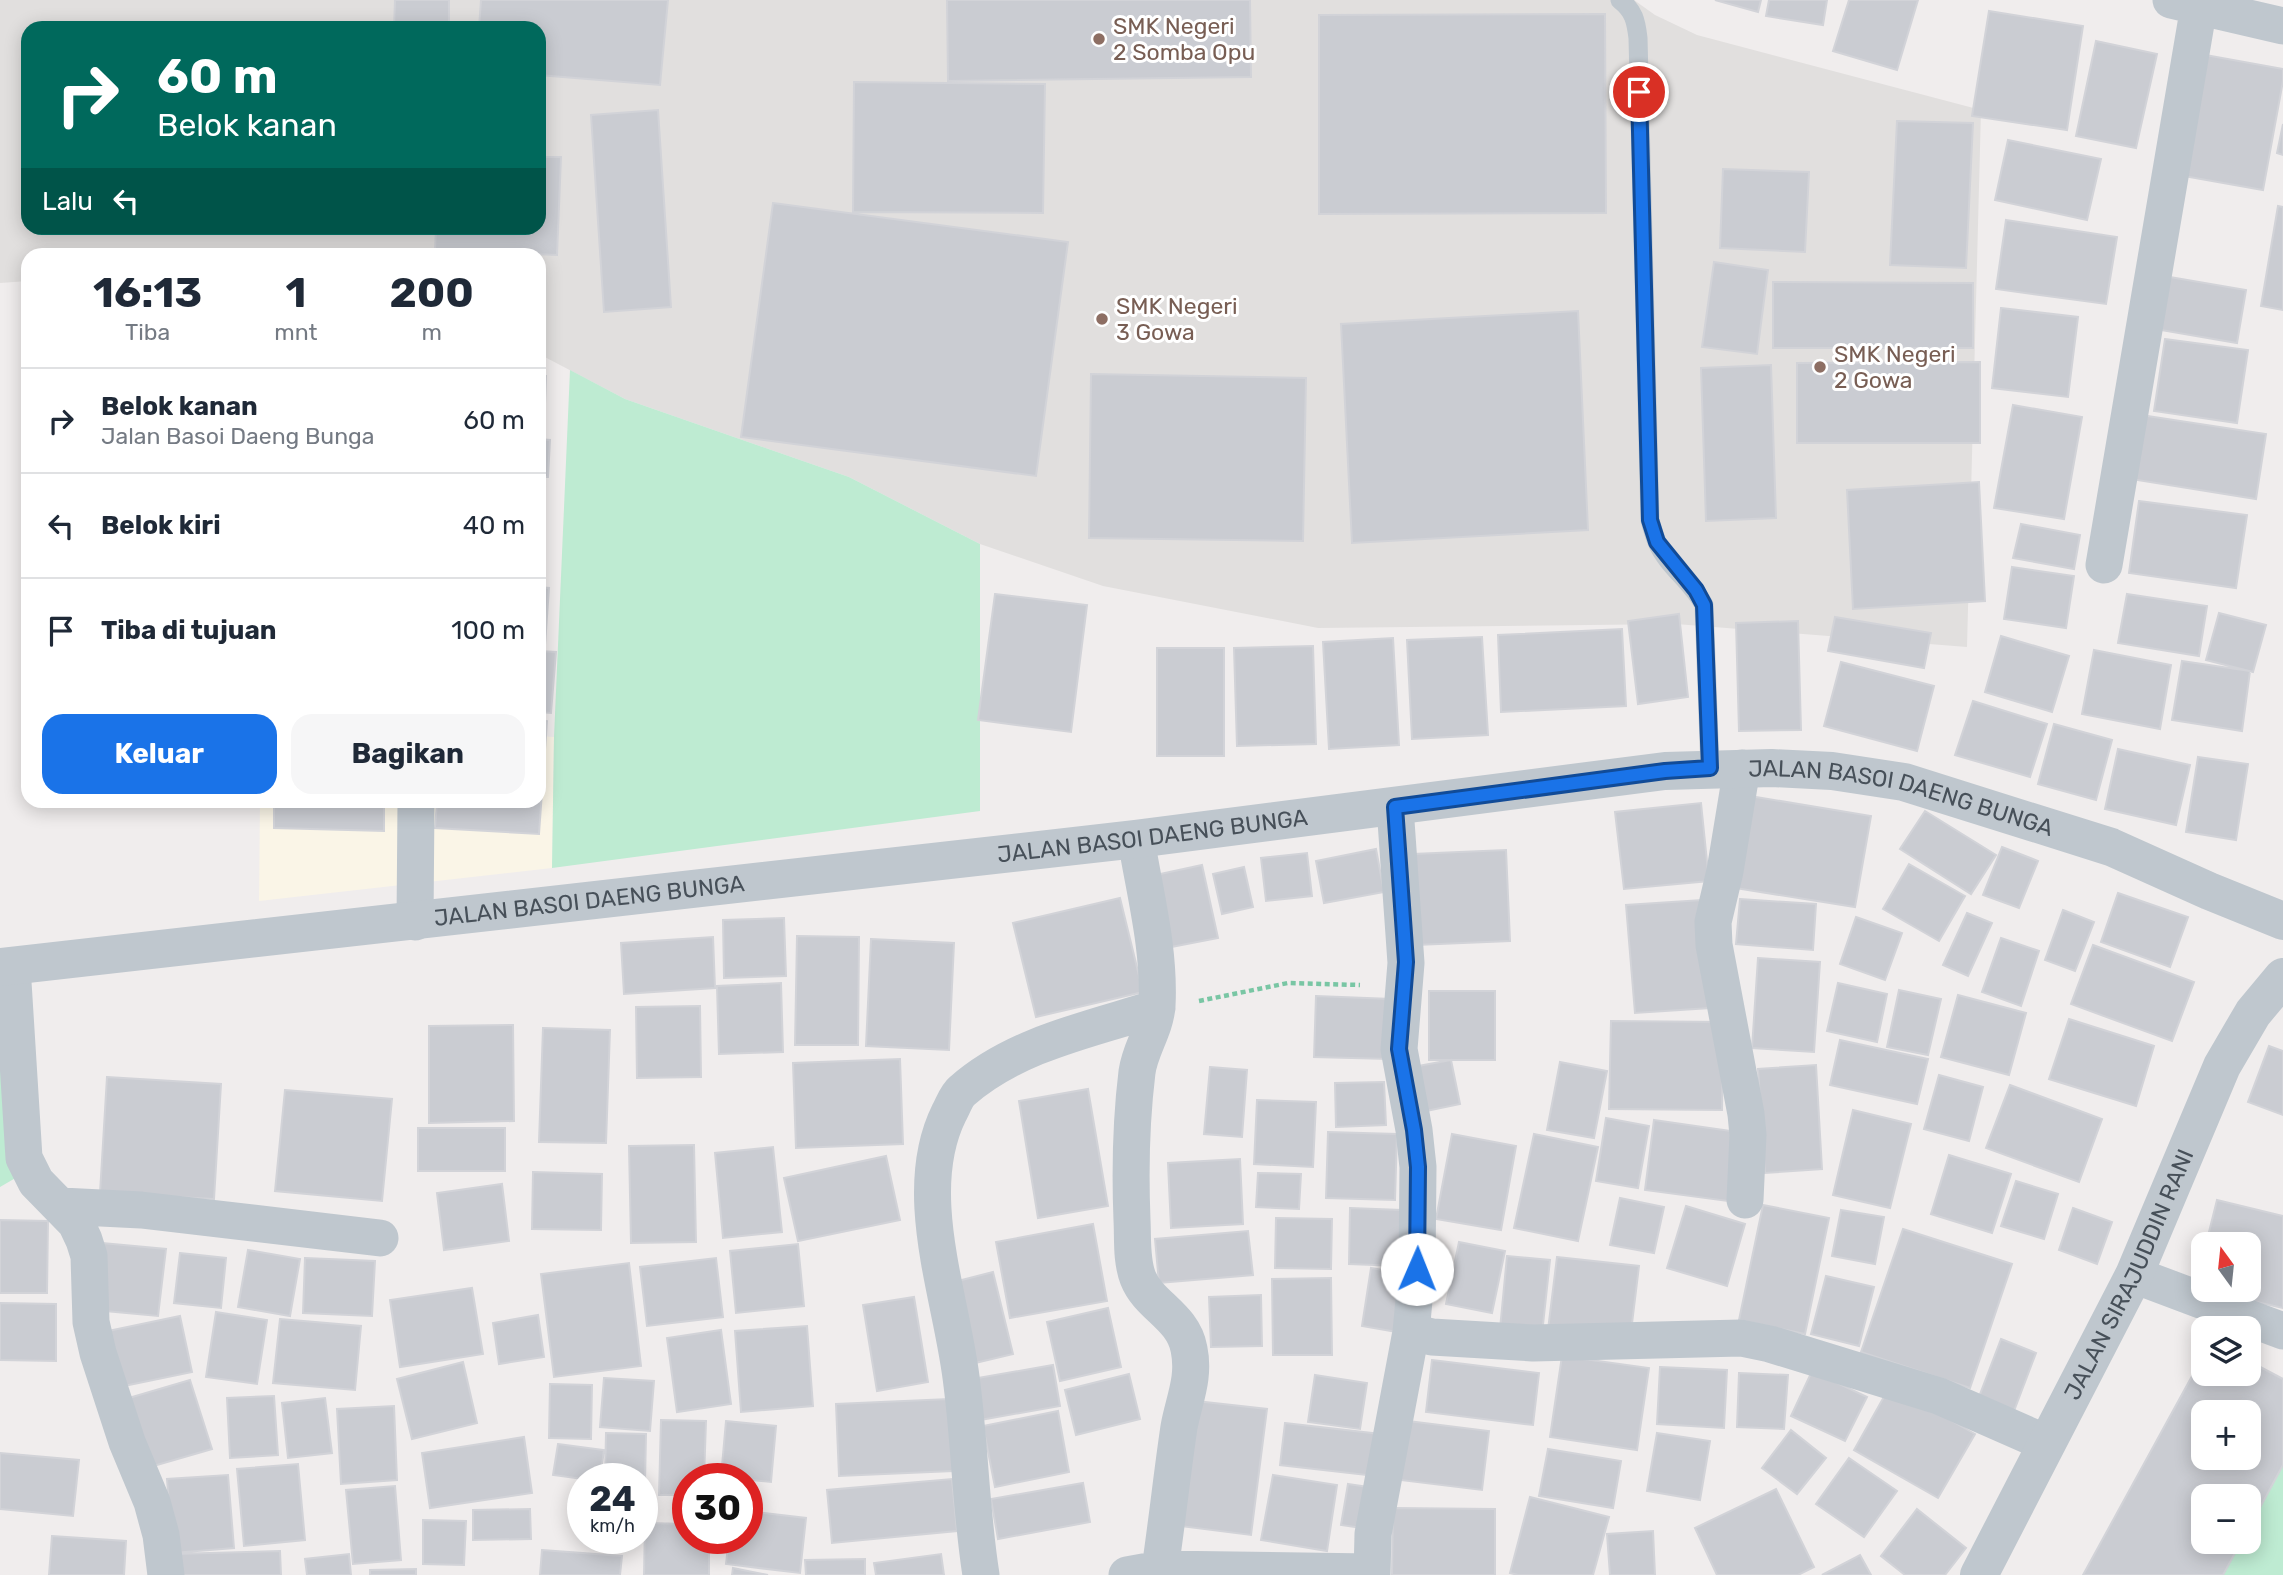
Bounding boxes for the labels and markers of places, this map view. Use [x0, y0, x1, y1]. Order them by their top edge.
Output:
place label: SMK Negeri 2 Somba Opu [1113, 12, 1255, 66]
marker: SMK Negeri 2 Somba Opu [1091, 31, 1107, 47]
pin [1609, 62, 1669, 122]
place label: SMK Negeri 3 Gowa [1116, 292, 1238, 346]
marker: SMK Negeri 3 Gowa [1094, 311, 1110, 327]
place label: SMK Negeri 2 Gowa [1834, 340, 1956, 394]
marker: SMK Negeri 2 Gowa [1812, 359, 1828, 375]

